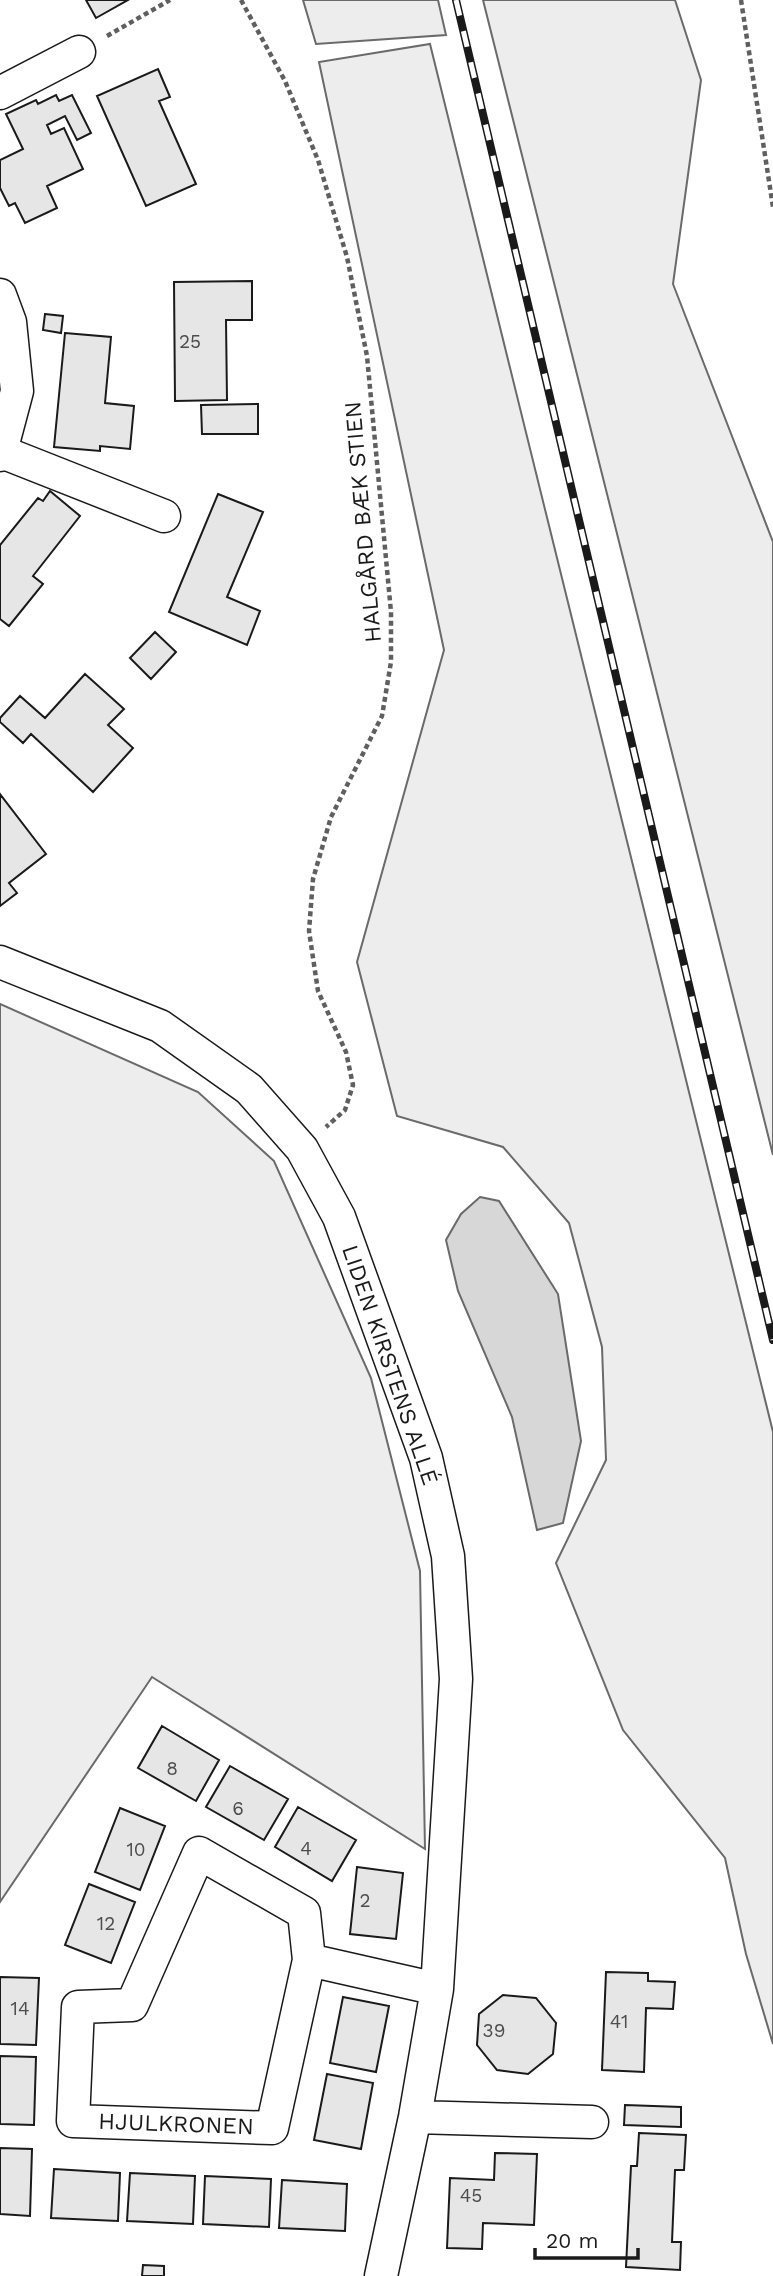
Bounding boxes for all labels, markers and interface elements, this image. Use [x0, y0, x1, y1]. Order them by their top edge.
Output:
house number: 25 [179, 330, 201, 353]
street label: HALGÅRD BÆK STIEN [339, 400, 387, 644]
street label: LIDEN KIRSTENS ALLÉ [336, 1241, 444, 1489]
house number: 8 [166, 1757, 178, 1780]
house number: 6 [232, 1797, 244, 1820]
house number: 4 [300, 1837, 312, 1860]
house number: 10 [126, 1838, 146, 1861]
house number: 2 [359, 1889, 371, 1912]
house number: 12 [97, 1912, 115, 1935]
house number: 14 [10, 1997, 30, 2020]
house number: 41 [610, 2010, 628, 2033]
house number: 39 [483, 2019, 505, 2042]
street label: HJULKRONEN [98, 2108, 254, 2140]
house number: 45 [460, 2184, 482, 2207]
scale bar [535, 2216, 638, 2260]
text: 20 m [546, 2228, 598, 2253]

